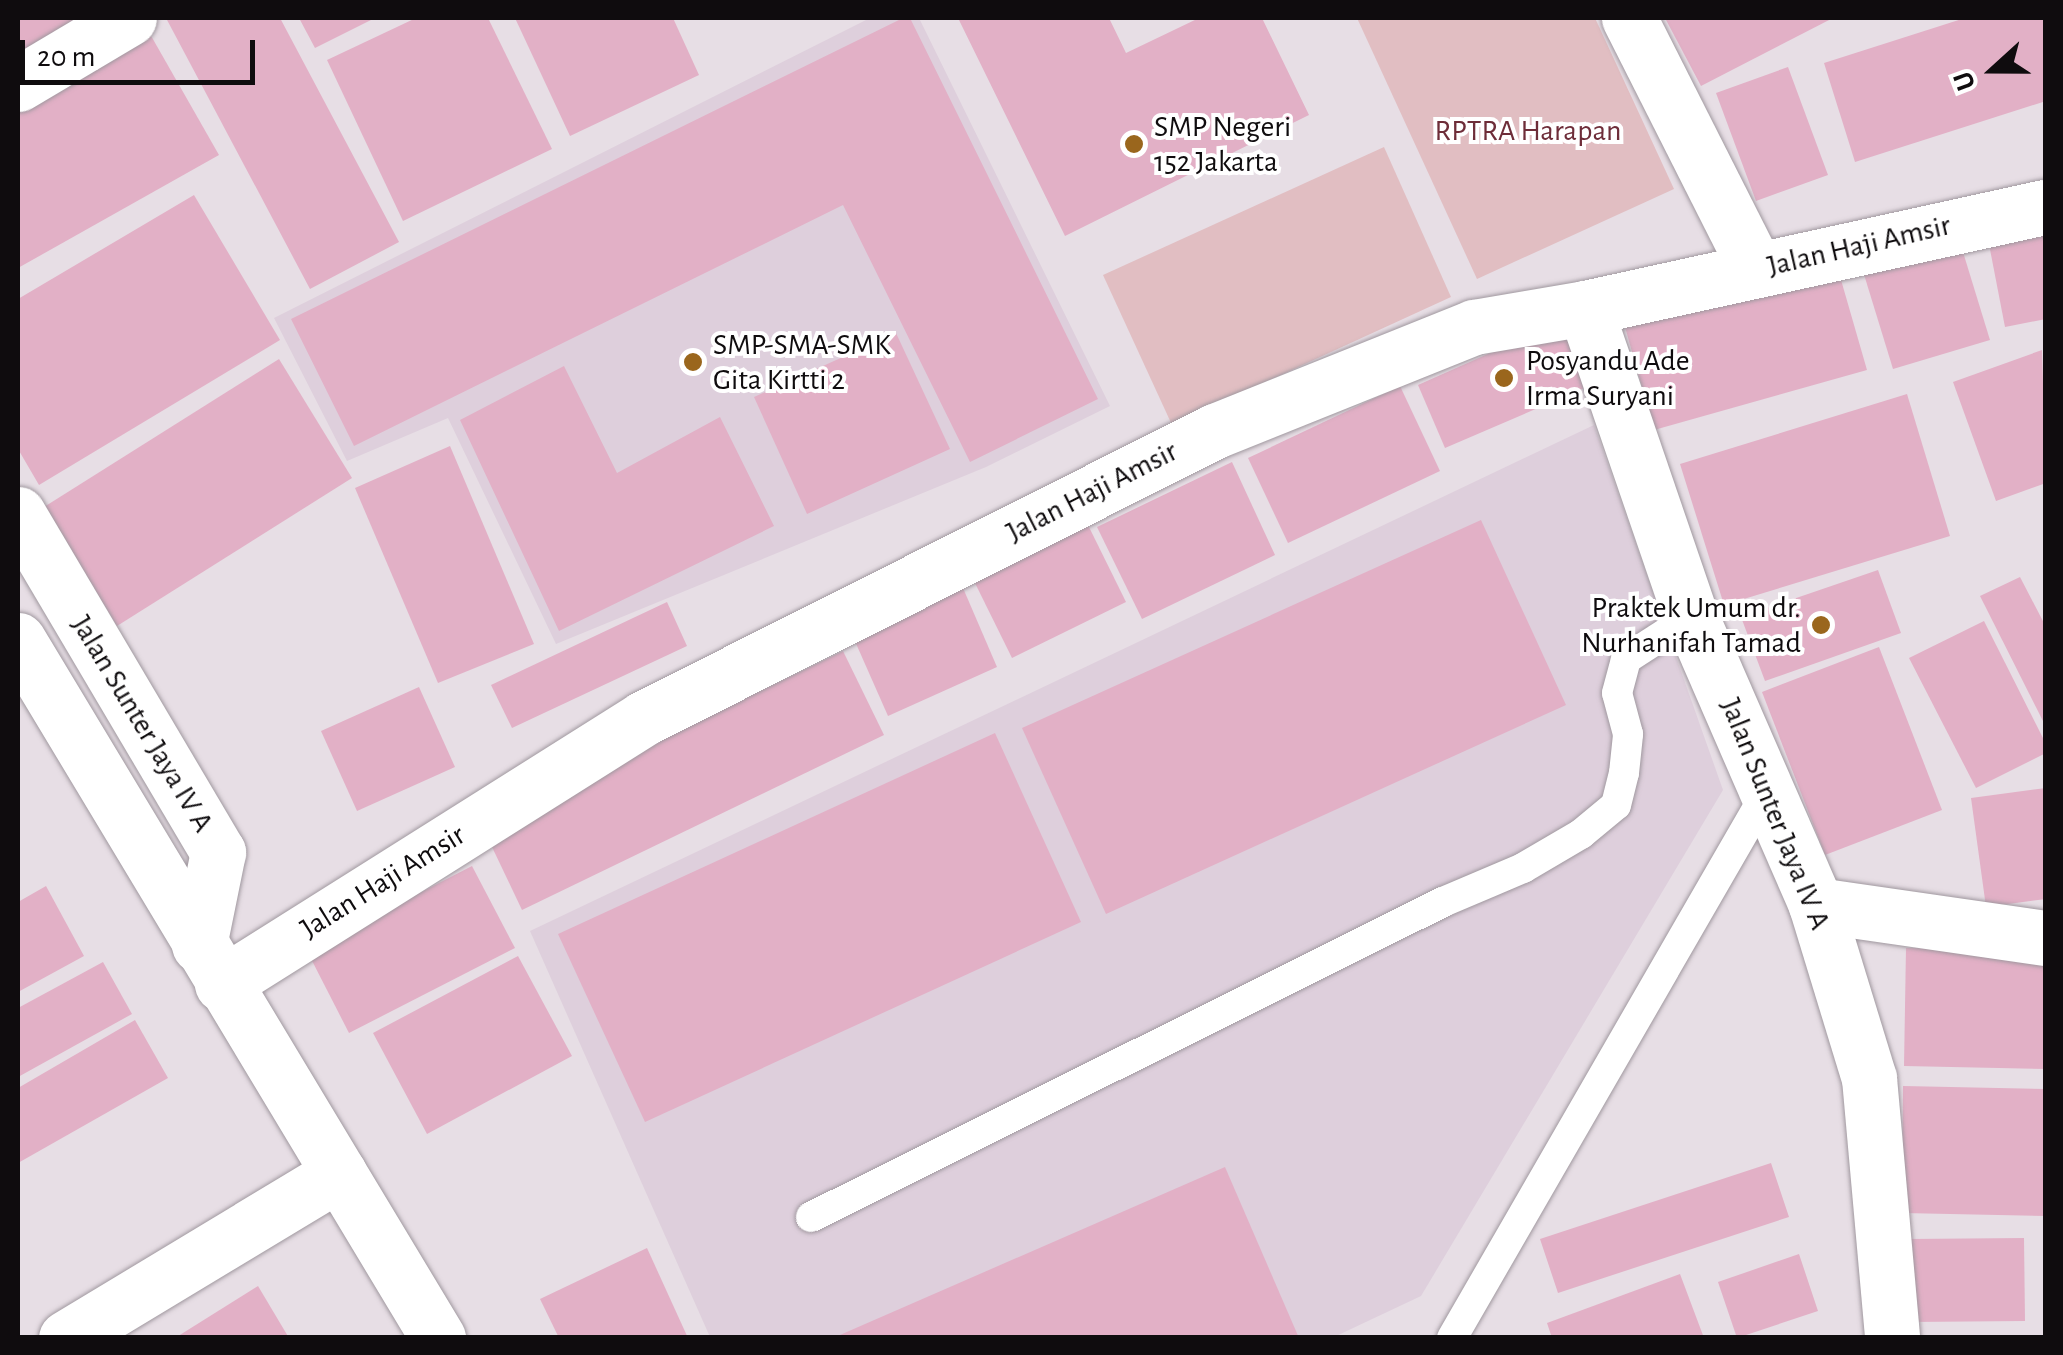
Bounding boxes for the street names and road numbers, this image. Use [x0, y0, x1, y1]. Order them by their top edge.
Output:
street label: Jalan Haji Amsir [1764, 207, 1954, 285]
street label: Jalan Haji Amsir [1001, 434, 1183, 550]
street label: Jalan Sunter Jaya IV A [63, 609, 221, 839]
street label: Jalan Sunter Jaya IV A [1712, 693, 1838, 935]
street label: Jalan Haji Amsir [294, 817, 472, 947]

